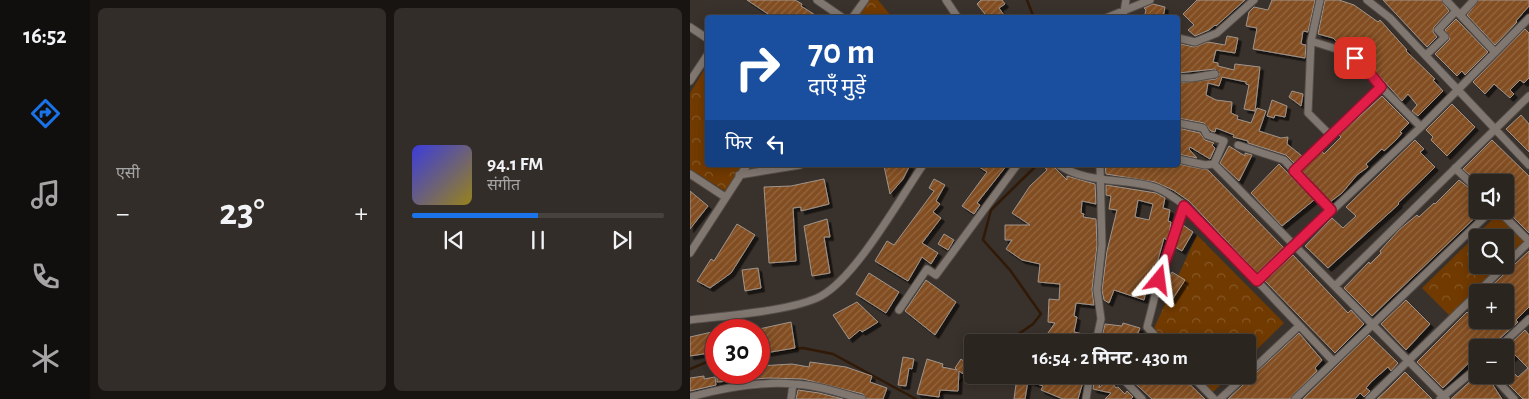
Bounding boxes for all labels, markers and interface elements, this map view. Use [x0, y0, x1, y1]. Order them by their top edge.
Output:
text: 16:52 [23, 25, 67, 47]
icon: right [725, 35, 790, 100]
text: 70 m [808, 35, 875, 70]
pin [1334, 37, 1376, 79]
icon: arrive [1341, 44, 1369, 72]
text: दाएँ मुड़ें [808, 76, 866, 98]
icon: directions [28, 96, 63, 131]
icon: left [762, 130, 790, 158]
text: फिर [725, 134, 752, 153]
text: 94.1 FM [487, 155, 543, 174]
text: एसी [116, 165, 140, 181]
map controls [1469, 174, 1514, 384]
button: sound [1469, 174, 1514, 219]
icon: music [28, 177, 63, 212]
text: संगीत [487, 177, 520, 193]
text: 23° [219, 194, 265, 232]
text: − [116, 200, 129, 228]
text: + [355, 200, 368, 228]
icon: previous [440, 226, 468, 254]
icon: pause [524, 226, 552, 254]
icon: next [608, 226, 636, 254]
button: search [1469, 229, 1514, 274]
position arrow [1132, 253, 1184, 305]
icon: phone [28, 259, 63, 294]
button: + [1469, 284, 1514, 329]
speed limit sign: 30 [705, 319, 770, 384]
button: − [1469, 339, 1514, 384]
icon: climate [28, 341, 63, 376]
text: 16:54 · 2 मिनट · 430 m [1032, 349, 1188, 368]

